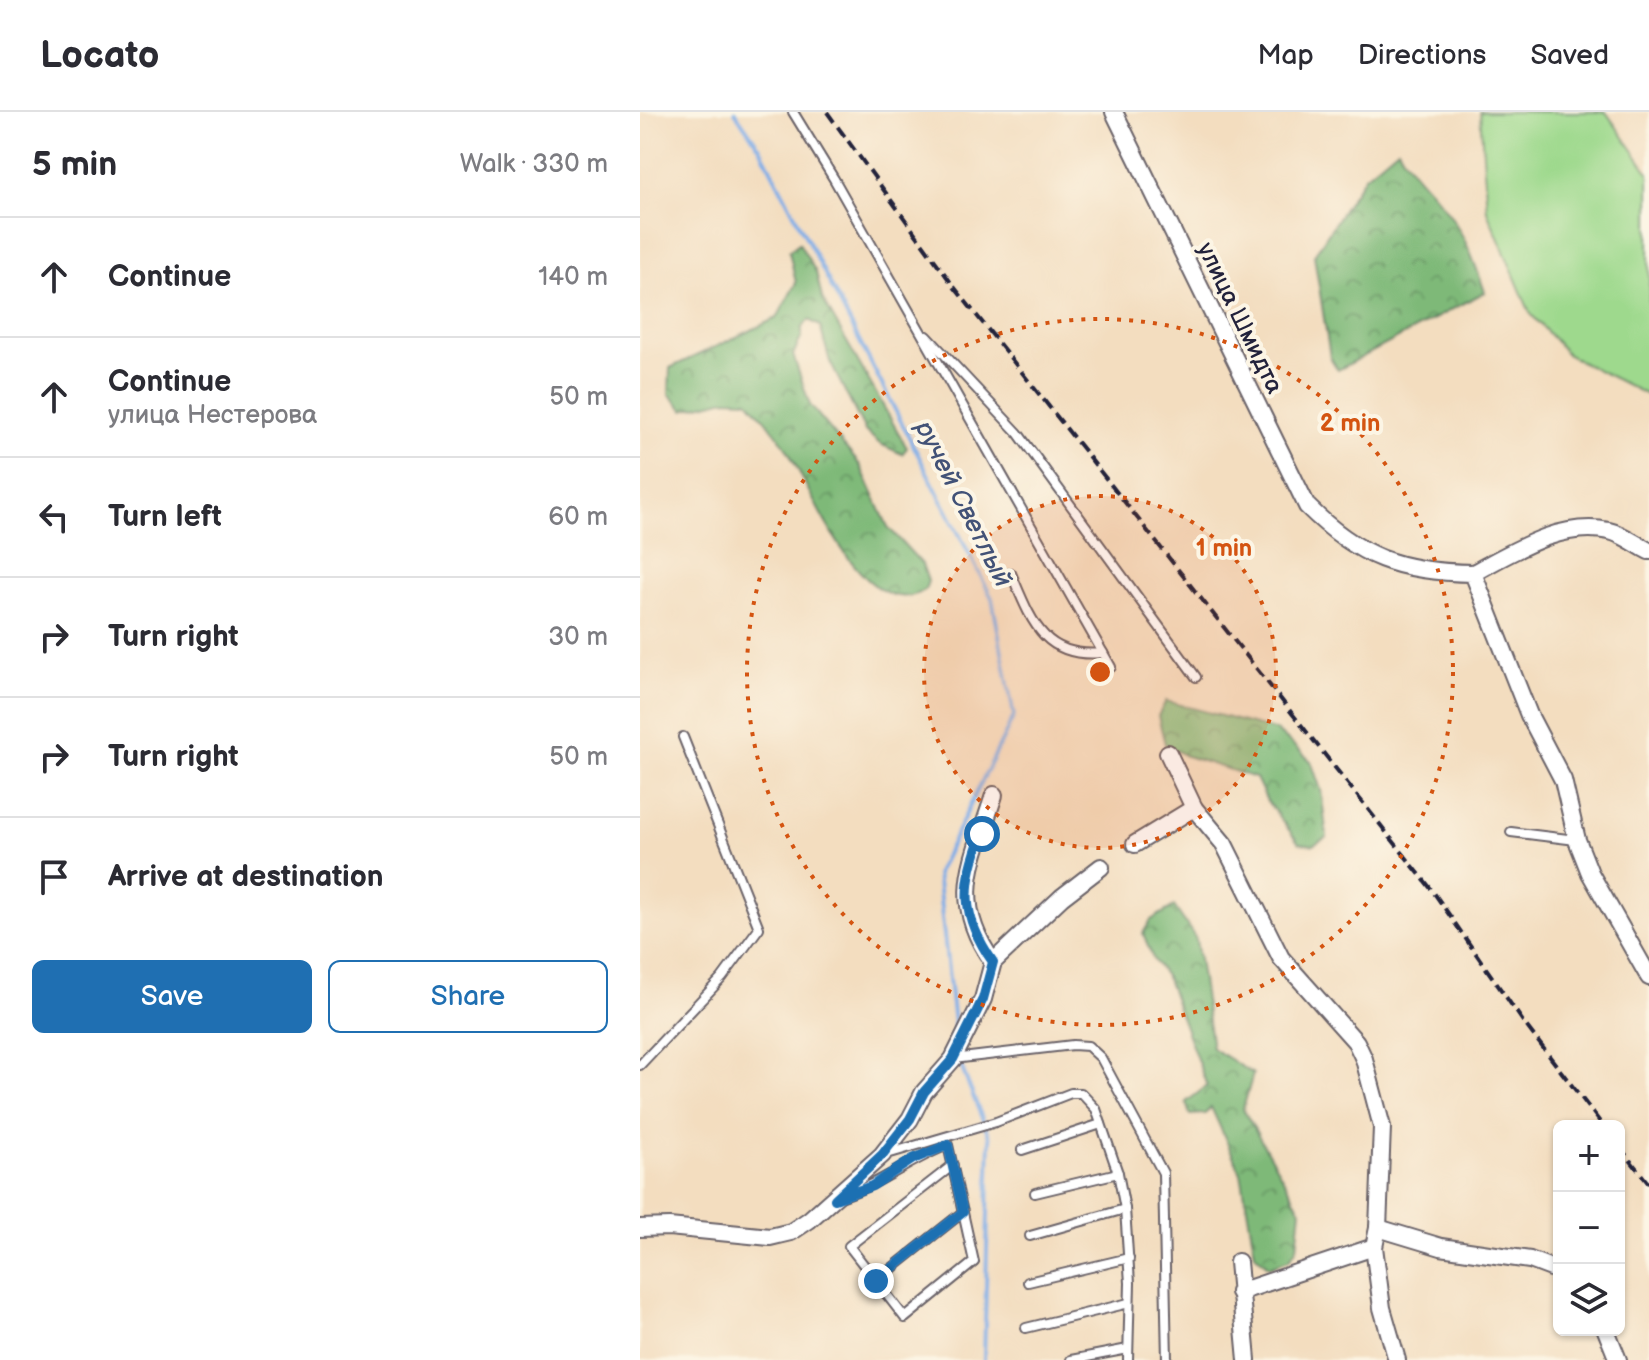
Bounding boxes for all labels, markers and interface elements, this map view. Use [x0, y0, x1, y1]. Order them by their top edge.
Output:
text: Locato [40, 33, 159, 78]
text: Map [1257, 39, 1314, 72]
text: Directions [1358, 39, 1486, 72]
text: Saved [1530, 39, 1609, 72]
text: 5 min [32, 144, 117, 185]
text: Walk · 330 m [460, 149, 608, 180]
street label: улица Шмидта [1191, 238, 1289, 398]
icon: ahead [32, 255, 76, 299]
text: Continue [108, 259, 231, 295]
text: 140 m [538, 262, 608, 293]
text: Continue [108, 364, 231, 400]
icon: ahead [32, 375, 76, 419]
text: 50 m [549, 382, 608, 413]
text: улица Нестерова [108, 400, 317, 431]
text: 2 min [1320, 409, 1380, 438]
water label: ручей Светлый [907, 415, 1018, 592]
icon: left [32, 495, 76, 539]
text: Turn left [108, 499, 222, 535]
text: 60 m [548, 502, 608, 533]
text: 1 min [1196, 534, 1252, 563]
icon: right [32, 615, 76, 659]
text: Turn right [108, 619, 239, 655]
text: 30 m [548, 622, 608, 653]
centre of rings [1086, 658, 1114, 686]
icon: right [32, 735, 76, 779]
text: Turn right [108, 739, 239, 775]
text: 50 m [549, 742, 608, 773]
route start [964, 816, 1000, 852]
icon: arrive [32, 855, 76, 899]
text: Arrive at destination [108, 859, 384, 895]
button: Save [32, 960, 312, 1033]
button: Share [328, 960, 608, 1033]
map controls [1553, 1120, 1625, 1336]
button: + [1553, 1120, 1625, 1192]
button: − [1553, 1192, 1625, 1264]
route end [858, 1263, 894, 1299]
button: layers [1553, 1264, 1625, 1336]

